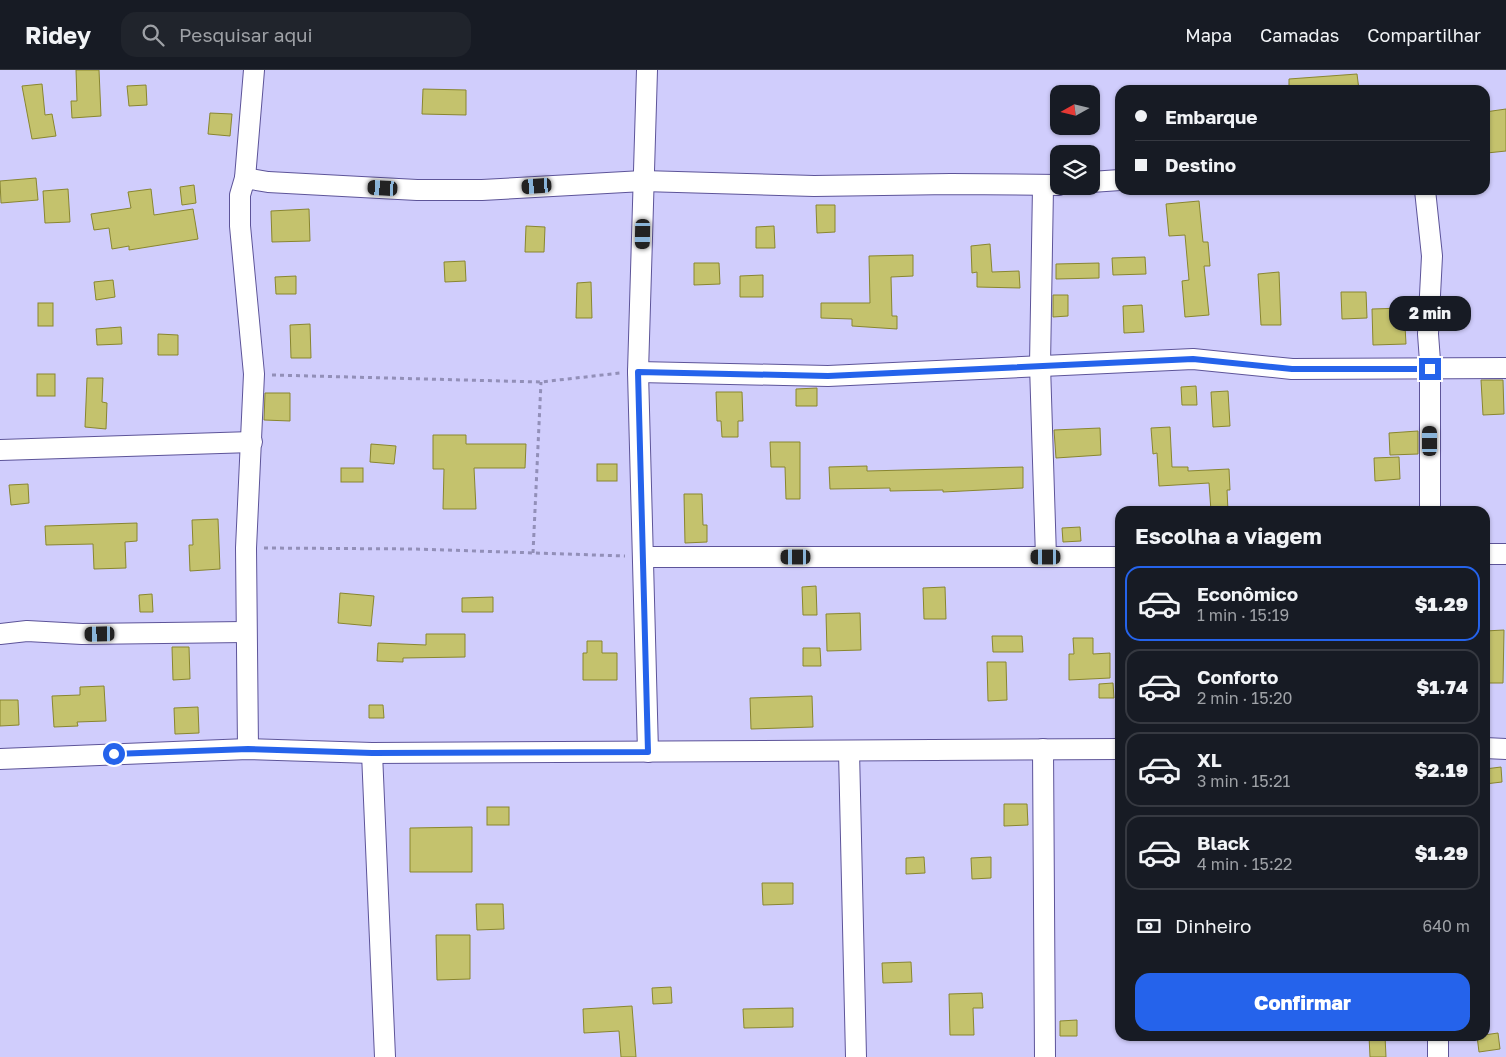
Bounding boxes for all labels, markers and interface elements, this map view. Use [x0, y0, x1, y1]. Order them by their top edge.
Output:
search box [121, 12, 471, 57]
text: Ridey [25, 20, 91, 49]
icon: search [139, 21, 167, 49]
text: Pesquisar aqui [179, 23, 313, 46]
text: Mapa [1185, 24, 1232, 46]
text: Camadas [1260, 24, 1339, 46]
text: Compartilhar [1367, 24, 1481, 46]
north arrow [1050, 85, 1100, 135]
map controls [1050, 85, 1100, 195]
text: Embarque [1165, 105, 1258, 128]
button: layers [1050, 145, 1100, 195]
text: Destino [1165, 153, 1236, 176]
car [521, 177, 552, 195]
car [367, 180, 398, 196]
car [635, 219, 650, 249]
callout: 2 min [1389, 296, 1471, 332]
text: 2 min [1409, 303, 1451, 323]
route end [1419, 358, 1441, 380]
car [1422, 426, 1437, 456]
text: Escolha a viagem [1135, 522, 1322, 549]
car [781, 550, 811, 565]
car [1031, 550, 1061, 565]
icon: car [1137, 581, 1182, 626]
text: Econômico [1197, 582, 1298, 605]
text: $1.29 [1415, 592, 1468, 615]
text: 1 min · 15:19 [1197, 605, 1289, 625]
car [84, 626, 115, 642]
icon: car [1137, 664, 1182, 709]
text: Conforto [1197, 665, 1278, 688]
text: $1.74 [1417, 675, 1468, 698]
text: 2 min · 15:20 [1197, 688, 1292, 708]
route start [103, 743, 125, 765]
icon: car [1137, 747, 1182, 792]
text: XL [1197, 748, 1222, 771]
text: $2.19 [1415, 758, 1468, 781]
text: 3 min · 15:21 [1197, 771, 1290, 791]
icon: car [1137, 830, 1182, 875]
text: Black [1197, 831, 1250, 854]
text: $1.29 [1415, 841, 1468, 864]
text: 4 min · 15:22 [1197, 854, 1292, 874]
icon: cash [1135, 912, 1163, 940]
text: Dinheiro [1175, 914, 1252, 937]
text: 640 m [1422, 916, 1470, 936]
button: Confirmar [1135, 973, 1470, 1031]

